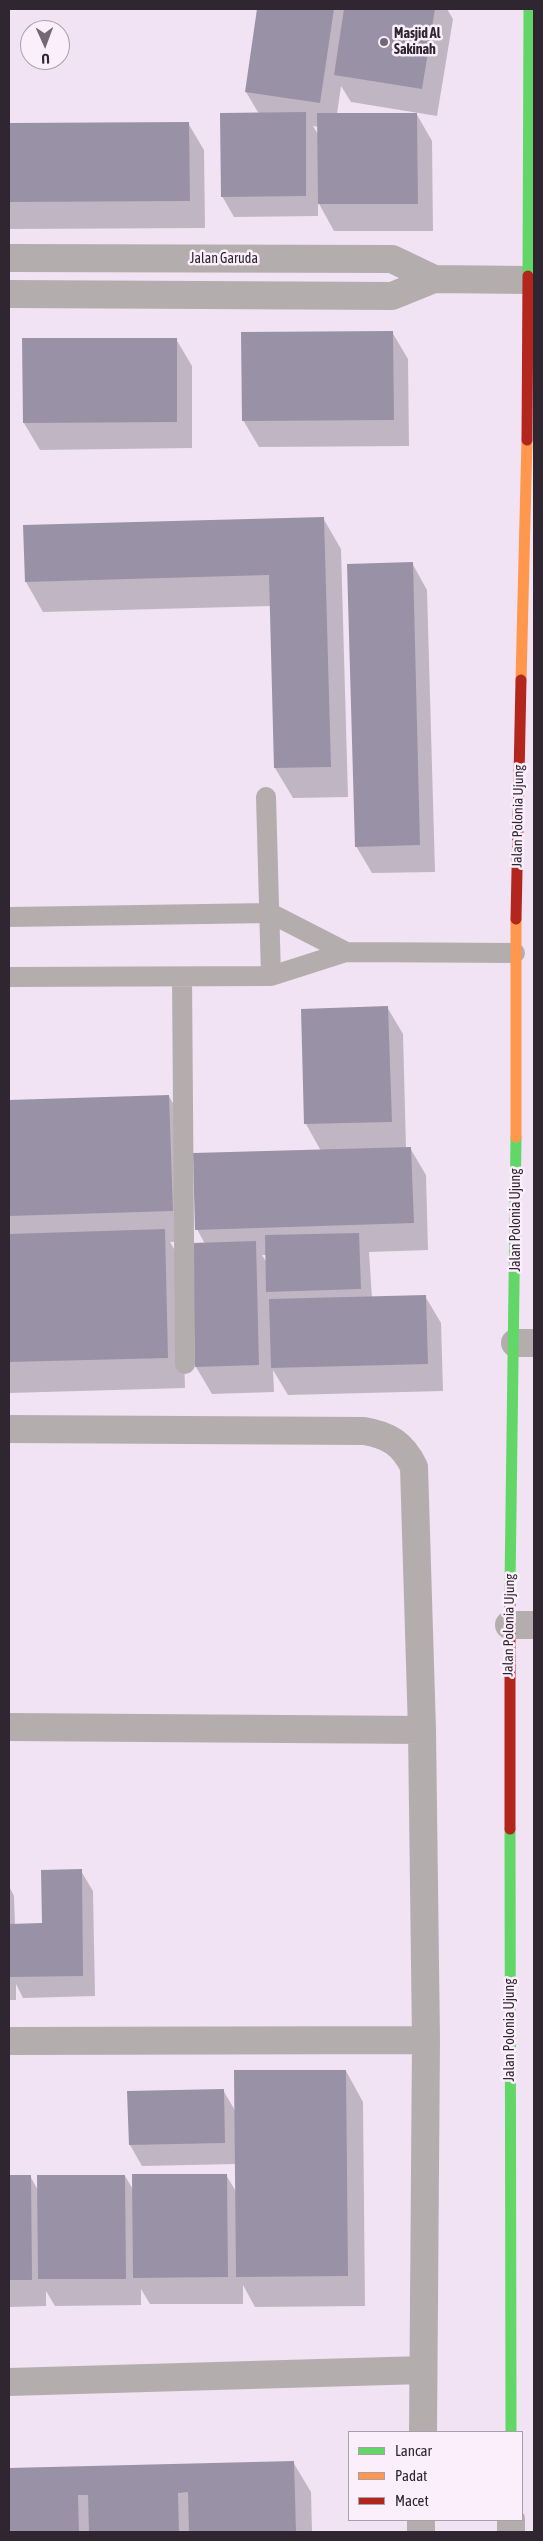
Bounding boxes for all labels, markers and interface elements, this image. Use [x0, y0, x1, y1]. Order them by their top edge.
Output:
north arrow [20, 20, 70, 70]
place label: Masjid Al Sakinah [394, 26, 440, 58]
marker: Masjid Al Sakinah [378, 36, 390, 48]
text: U [41, 51, 50, 67]
street label: Jalan Garuda [190, 251, 258, 267]
street label: Jalan Polonia Ujung [509, 764, 527, 868]
street label: Jalan Polonia Ujung [508, 1169, 524, 1271]
street label: Jalan Polonia Ujung [500, 1573, 518, 1677]
street label: Jalan Polonia Ujung [502, 1979, 518, 2081]
legend [348, 2431, 523, 2521]
text: Lancar [395, 2442, 432, 2459]
text: Padat [395, 2467, 427, 2484]
text: Macet [395, 2492, 429, 2509]

